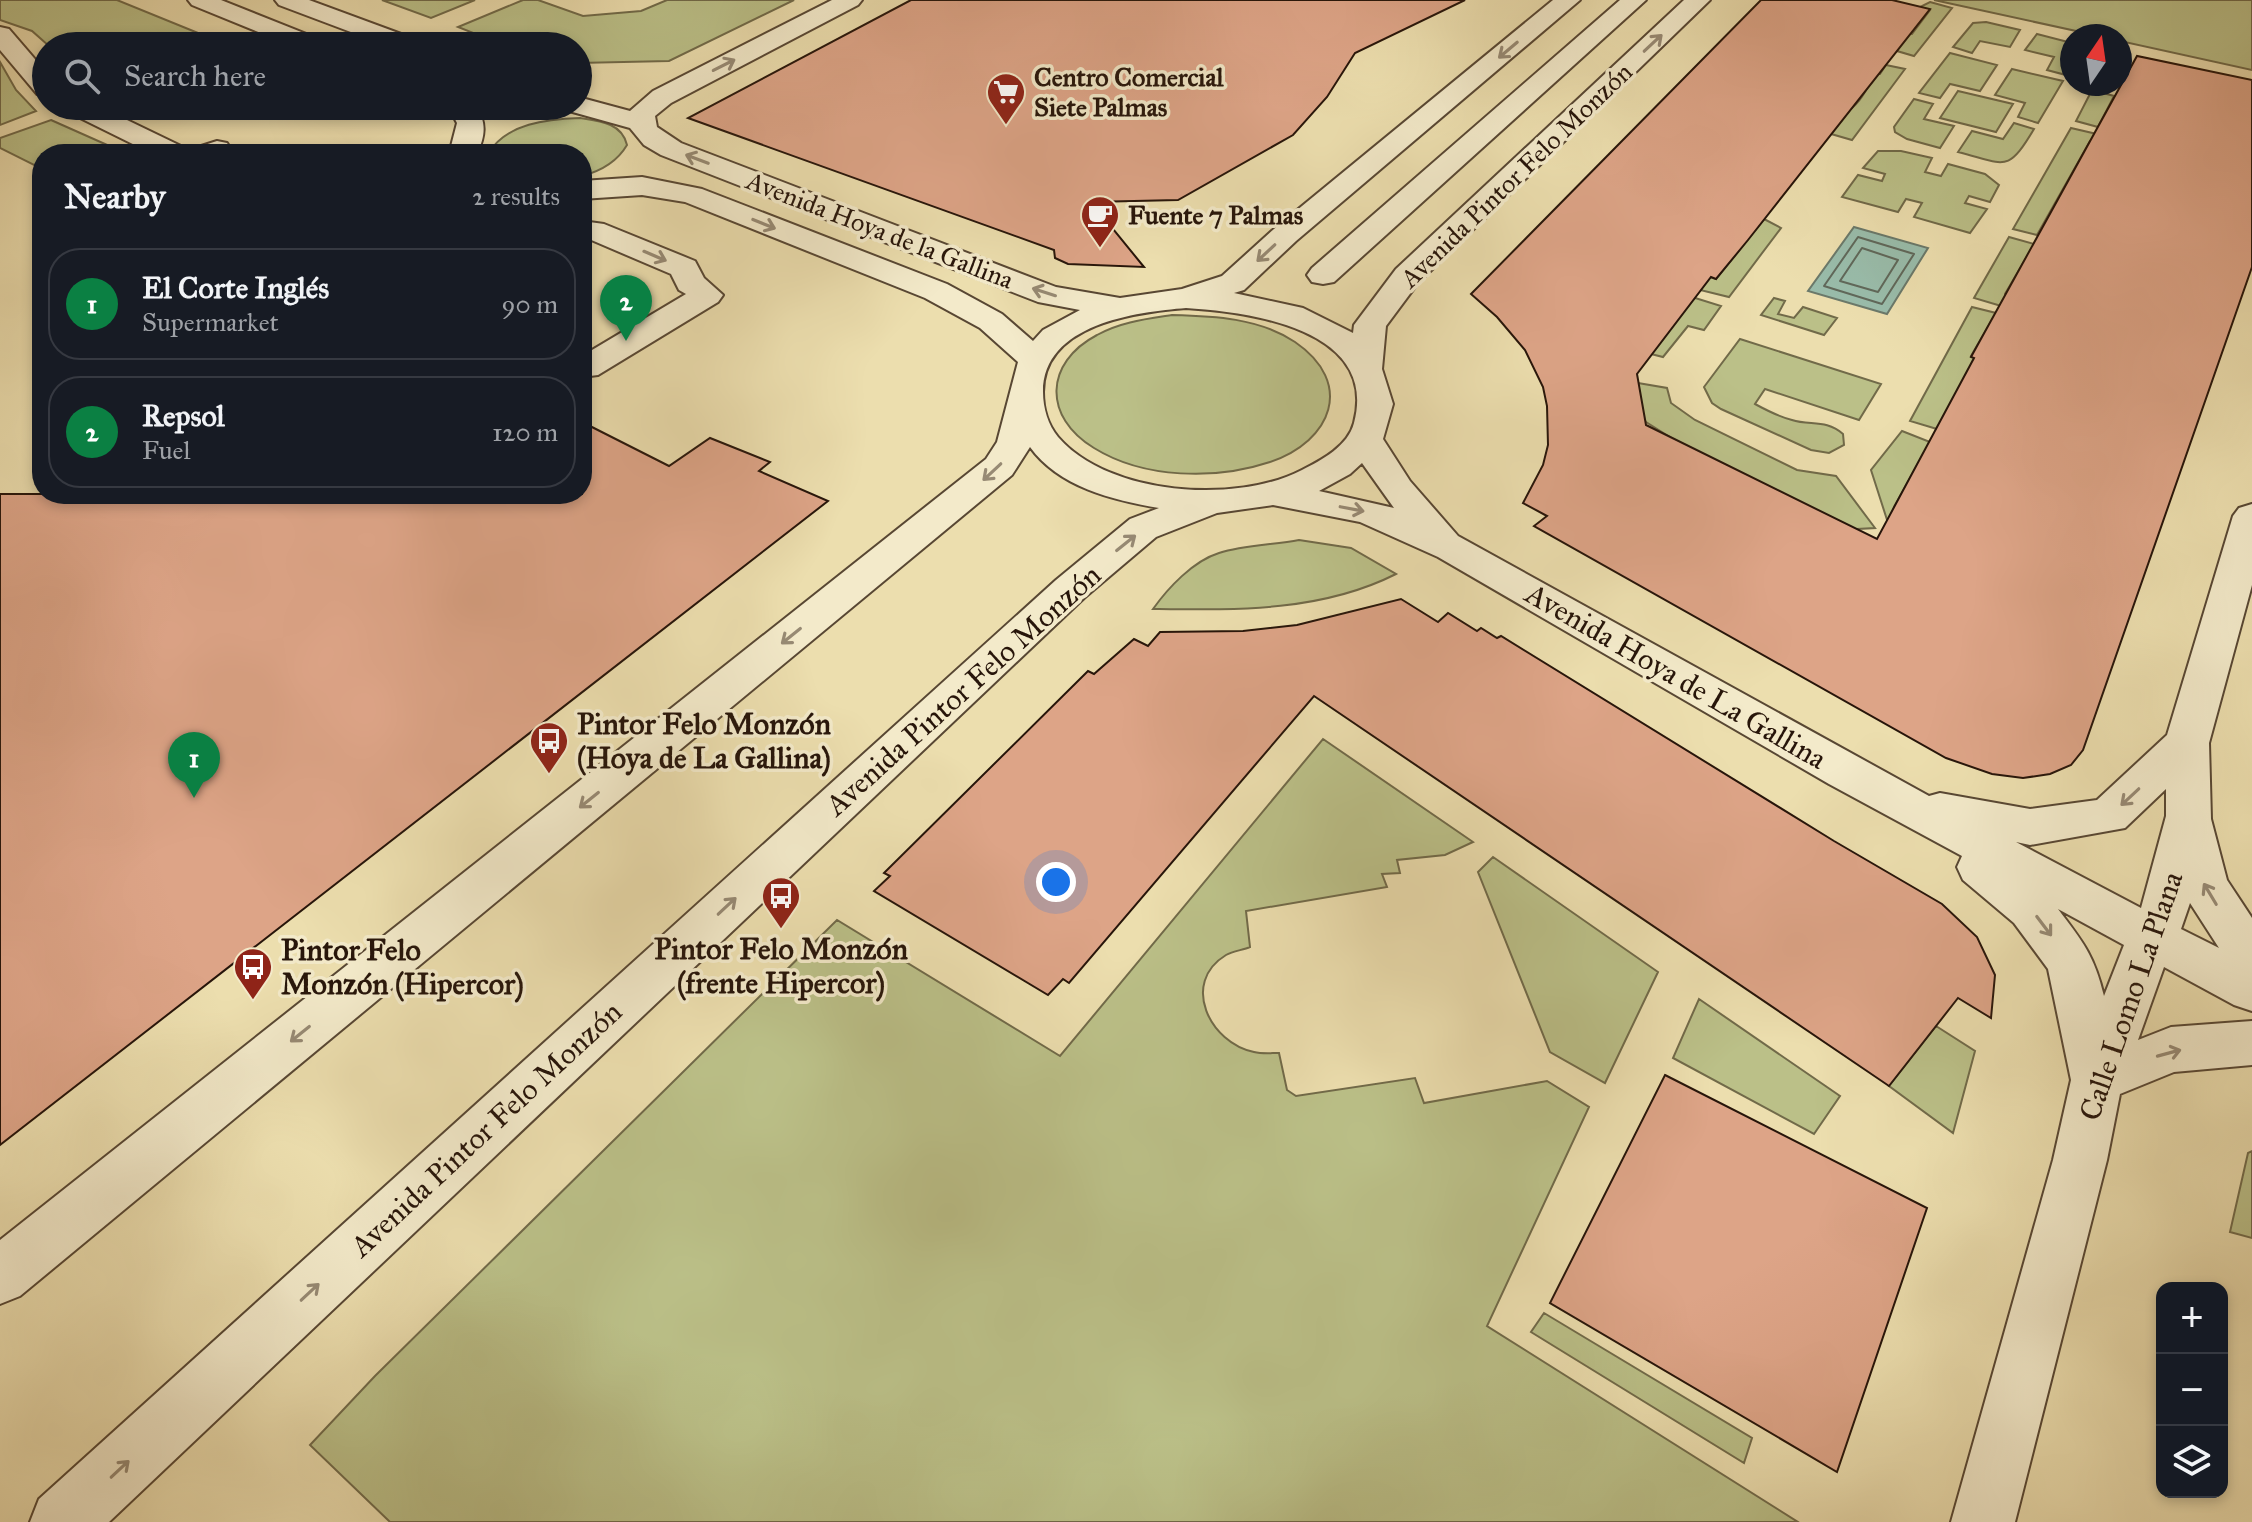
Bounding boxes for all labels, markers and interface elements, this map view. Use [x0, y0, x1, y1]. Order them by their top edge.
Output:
north arrow [2060, 24, 2132, 96]
search box [32, 32, 592, 120]
one-way arrow [1643, 34, 1663, 53]
one-way arrow [1498, 41, 1519, 59]
icon: search [60, 54, 104, 98]
one-way arrow [711, 56, 735, 72]
street label: Avenida Pintor Felo Monzón [1393, 56, 1639, 295]
text: Search here [124, 58, 266, 94]
place label: Centro Comercial Siete Palmas [1034, 61, 1224, 123]
supermarket icon: Centro Comercial Siete Palmas [985, 71, 1027, 126]
one-way arrow [685, 151, 710, 165]
street label: Avenida Hoya de la Gallina [741, 164, 1018, 296]
text: Nearby [64, 176, 166, 217]
text: 2 results [472, 180, 560, 212]
cafe icon: Fuente 7 Palmas [1079, 194, 1121, 249]
place label: Fuente 7 Palmas [1128, 199, 1304, 231]
one-way arrow [751, 217, 776, 232]
one-way arrow [1256, 243, 1276, 262]
one-way arrow [642, 249, 667, 264]
text: El Corte Inglés [142, 270, 329, 306]
pin: 2 [600, 275, 652, 341]
one-way arrow [1032, 284, 1057, 298]
text: 1 [87, 288, 97, 320]
text: 90 m [501, 288, 558, 320]
text: Supermarket [142, 306, 279, 338]
text: Repsol [142, 398, 225, 434]
text: 2 [86, 416, 98, 448]
text: 120 m [492, 416, 558, 448]
text: Fuel [142, 434, 190, 466]
one-way arrow [982, 462, 1002, 481]
one-way arrow [1339, 502, 1364, 517]
one-way arrow [1115, 534, 1136, 552]
street label: Avenida Pintor Felo Monzón [816, 557, 1108, 824]
street label: Avenida Hoya de La Gallina [1518, 574, 1833, 777]
one-way arrow [781, 627, 802, 645]
place label: Pintor Felo Monzón (Hoya de La Gallina) [577, 706, 832, 777]
bus stop icon: Pintor Felo Monzón (Hoya de La Gallina) [528, 720, 570, 775]
pin: 1 [168, 732, 220, 798]
one-way arrow [2121, 787, 2140, 806]
one-way arrow [579, 791, 600, 809]
your location [1036, 862, 1076, 902]
street label: Calle Lomo La Plana [2072, 867, 2191, 1125]
bus stop icon: Pintor Felo Monzón (frente Hipercor) [760, 875, 802, 930]
one-way arrow [2202, 883, 2218, 906]
one-way arrow [717, 897, 737, 916]
one-way arrow [2035, 915, 2052, 936]
place label: Pintor Felo Monzón (frente Hipercor) [654, 931, 909, 1002]
place label: Pintor Felo Monzón (Hipercor) [281, 932, 524, 1003]
bus stop icon: Pintor Felo Monzón (Hipercor) [232, 946, 274, 1001]
street label: Avenida Pintor Felo Monzón [341, 994, 629, 1266]
one-way arrow [290, 1025, 310, 1043]
one-way arrow [2156, 1044, 2182, 1059]
map controls [2156, 1282, 2228, 1498]
button: + [2156, 1282, 2228, 1354]
one-way arrow [300, 1284, 320, 1302]
button: − [2156, 1354, 2228, 1426]
button: layers [2156, 1426, 2228, 1498]
one-way arrow [109, 1460, 129, 1479]

